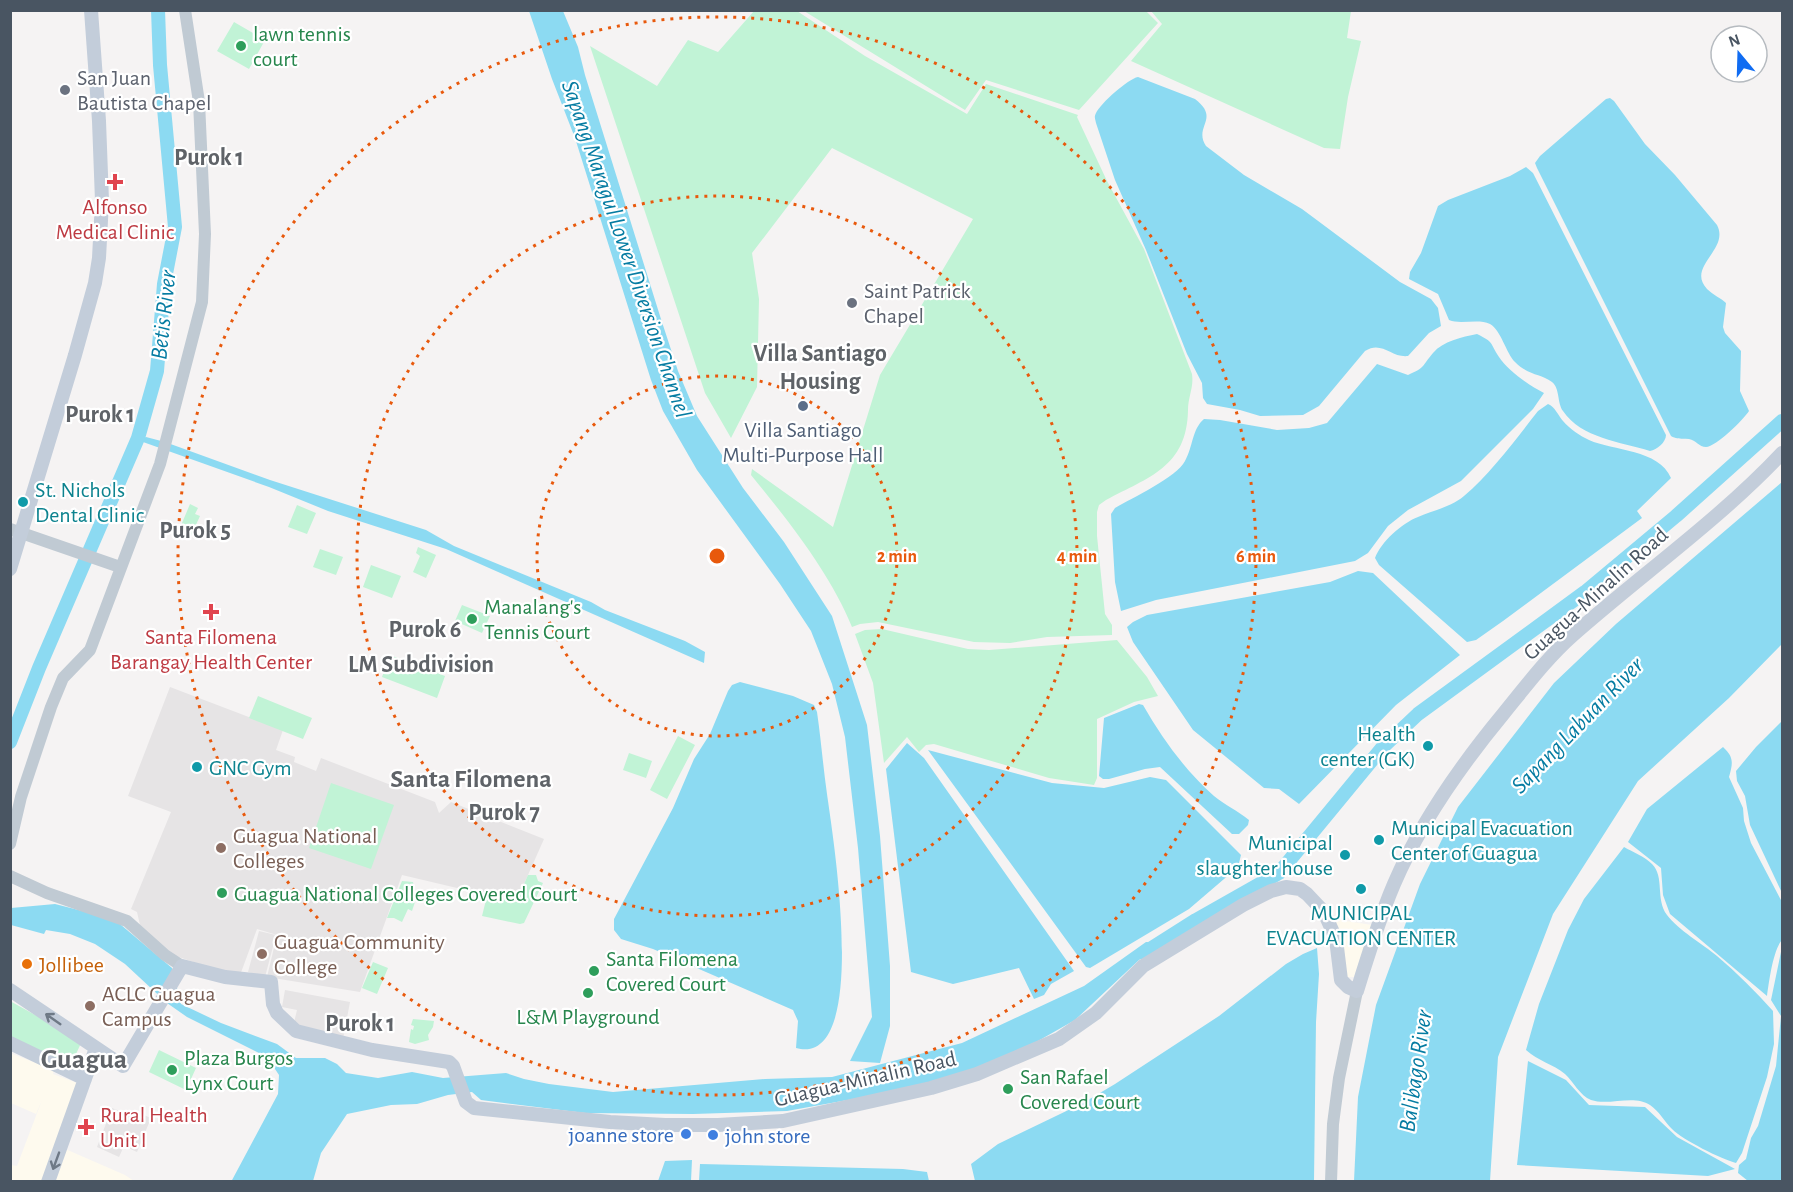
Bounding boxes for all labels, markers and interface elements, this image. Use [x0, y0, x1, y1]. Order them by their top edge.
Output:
place label: lawn tennis court [253, 23, 351, 70]
north arrow [1709, 24, 1769, 84]
text: N [1727, 31, 1742, 50]
marker: lawn tennis court [234, 39, 248, 53]
place label: San Juan Bautista Chapel [77, 67, 211, 114]
water label: Sapang Maragul Lower Diversion Channel [557, 77, 695, 421]
marker: San Juan Bautista Chapel [58, 83, 72, 97]
district label: Purok 1 [174, 146, 244, 170]
marker: Alfonso Medical Clinic [106, 173, 124, 191]
place label: Alfonso Medical Clinic [56, 196, 175, 243]
water label: Betis River [147, 268, 181, 361]
place label: Saint Patrick Chapel [864, 280, 970, 327]
marker: Saint Patrick Chapel [845, 296, 859, 310]
district label: Villa Santiago Housing [753, 342, 887, 394]
marker: Villa Santiago Multi-Purpose Hall [796, 399, 810, 413]
district label: Purok 1 [65, 403, 135, 427]
place label: Villa Santiago Multi-Purpose Hall [723, 419, 883, 466]
place label: St. Nichols Dental Clinic [35, 479, 145, 526]
marker: St. Nichols Dental Clinic [16, 495, 30, 509]
district label: Purok 5 [159, 519, 231, 543]
street label: Guagua-Minalin Road [1519, 523, 1672, 664]
centre of rings [707, 546, 727, 566]
text: 2 min [877, 548, 917, 566]
text: 4 min [1057, 548, 1097, 566]
text: 6 min [1236, 548, 1276, 566]
place label: Manalang's Tennis Court [484, 596, 590, 643]
marker: Santa Filomena Barangay Health Center [202, 603, 220, 621]
marker: Manalang's Tennis Court [465, 612, 479, 626]
district label: Purok 6 [389, 618, 461, 642]
place label: Santa Filomena Barangay Health Center [110, 626, 312, 673]
water label: Sapang Labuan River [1507, 652, 1649, 798]
district label: LM Subdivision [348, 653, 494, 677]
place label: Health center (GK) [1320, 723, 1416, 770]
marker: Health center (GK) [1421, 739, 1435, 753]
place label: GNC Gym [209, 757, 292, 779]
marker: GNC Gym [190, 760, 204, 774]
district label: Santa Filomena [390, 766, 552, 792]
district label: Purok 7 [468, 801, 540, 825]
place label: Municipal Evacuation Center of Guagua [1391, 817, 1573, 864]
place label: Guagua National Colleges [233, 825, 378, 872]
place label: Municipal slaughter house [1197, 832, 1333, 879]
marker: Municipal Evacuation Center of Guagua [1372, 833, 1386, 847]
marker: Guagua National Colleges [214, 841, 228, 855]
marker: Municipal slaughter house [1338, 848, 1352, 862]
marker: MUNICIPAL EVACUATION CENTER [1354, 882, 1368, 896]
place label: Guagua National Colleges Covered Court [234, 883, 577, 905]
marker: Guagua National Colleges Covered Court [215, 886, 229, 900]
place label: MUNICIPAL EVACUATION CENTER [1266, 902, 1456, 949]
place label: Guagua Community College [274, 931, 445, 978]
marker: Guagua Community College [255, 947, 269, 961]
place label: Santa Filomena Covered Court [606, 948, 738, 995]
place label: Jollibee [39, 954, 104, 976]
marker: Jollibee [20, 957, 34, 971]
marker: Santa Filomena Covered Court [587, 964, 601, 978]
place label: ACLC Guagua Campus [102, 983, 216, 1030]
marker: L&M Playground [581, 986, 595, 1000]
marker: ACLC Guagua Campus [83, 999, 97, 1013]
place label: L&M Playground [516, 1006, 660, 1028]
water label: Balibago River [1396, 1007, 1437, 1134]
district label: Purok 1 [325, 1012, 395, 1036]
one-way arrow [45, 1013, 62, 1025]
district label: Guagua [41, 1046, 127, 1074]
place label: Plaza Burgos Lynx Court [184, 1047, 293, 1094]
street label: Guagua-Minalin Road [772, 1047, 958, 1111]
marker: Plaza Burgos Lynx Court [165, 1063, 179, 1077]
place label: San Rafael Covered Court [1020, 1066, 1140, 1113]
marker: San Rafael Covered Court [1001, 1082, 1015, 1096]
place label: Rural Health Unit I [100, 1104, 208, 1151]
marker: Rural Health Unit I [77, 1118, 95, 1136]
place label: joanne store [569, 1124, 674, 1146]
place label: john store [725, 1125, 811, 1147]
marker: joanne store [679, 1127, 693, 1141]
marker: john store [706, 1128, 720, 1142]
one-way arrow [49, 1151, 60, 1170]

